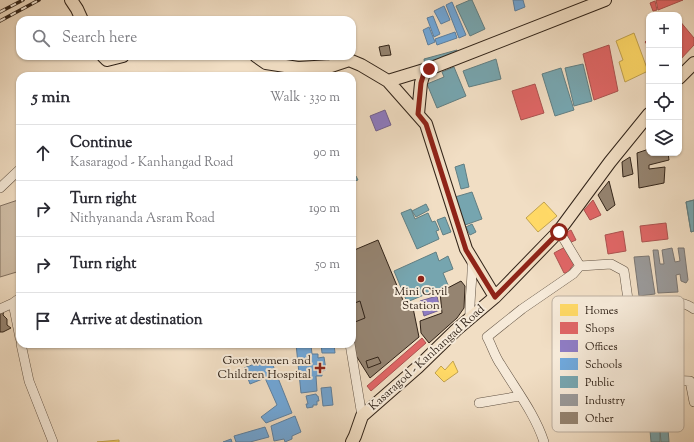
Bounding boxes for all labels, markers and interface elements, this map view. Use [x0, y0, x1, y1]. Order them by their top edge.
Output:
map controls [646, 12, 682, 156]
button: + [646, 12, 682, 48]
search box [16, 16, 356, 60]
icon: search [30, 27, 52, 49]
text: Search here [62, 28, 137, 49]
button: − [646, 48, 682, 84]
route end [420, 60, 438, 78]
button: locate [646, 84, 682, 120]
text: 5 min [32, 86, 70, 110]
text: Walk · 330 m [270, 89, 340, 107]
button: layers [646, 120, 682, 156]
text: Continue [70, 133, 132, 154]
icon: ahead [32, 142, 54, 164]
text: 90 m [313, 144, 340, 162]
text: Kasaragod - Kanhangad Road [70, 154, 233, 172]
text: Turn right [70, 189, 136, 210]
icon: right [32, 198, 54, 220]
text: 190 m [309, 200, 340, 218]
text: Nithyananda Asram Road [70, 210, 215, 228]
route start [550, 223, 568, 241]
icon: right [32, 254, 54, 276]
text: Turn right [70, 254, 136, 275]
text: 50 m [315, 256, 340, 274]
marker: Mini Civil Station [416, 274, 426, 284]
place label: Mini Civil Station [394, 283, 448, 315]
legend [552, 296, 684, 432]
street label: Kasaragod - Kanhangad Road [365, 301, 489, 415]
text: Homes [585, 303, 618, 319]
icon: arrive [32, 310, 54, 332]
text: Arrive at destination [70, 310, 203, 331]
text: Shops [585, 321, 614, 337]
text: Offices [585, 339, 618, 355]
place label: Govt women and Children Hospital [217, 352, 312, 384]
text: Schools [585, 357, 622, 373]
marker: Govt women and Children Hospital [314, 362, 326, 374]
text: Public [585, 375, 614, 391]
text: Industry [585, 393, 626, 409]
text: Other [585, 411, 614, 427]

